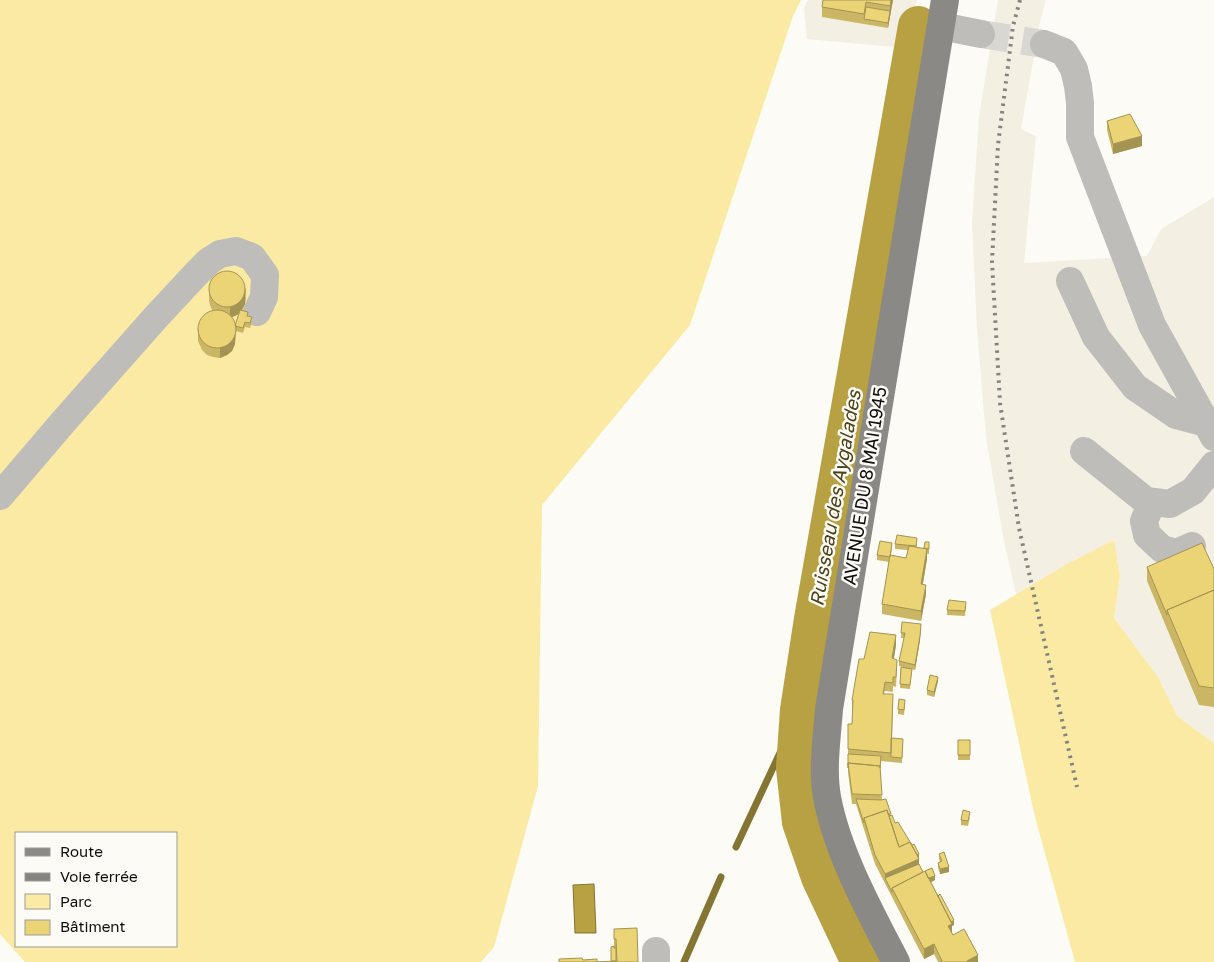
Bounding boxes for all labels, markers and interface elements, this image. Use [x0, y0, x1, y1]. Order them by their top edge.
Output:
street label: AVENUE DU 8 MAI 1945 [837, 385, 891, 586]
water label: Ruisseau des Aygalades [804, 387, 865, 608]
legend [15, 832, 178, 947]
text: Route [60, 842, 103, 860]
text: Voie ferrée [60, 867, 138, 885]
text: Parc [60, 892, 92, 910]
text: Bâtiment [60, 917, 125, 935]

